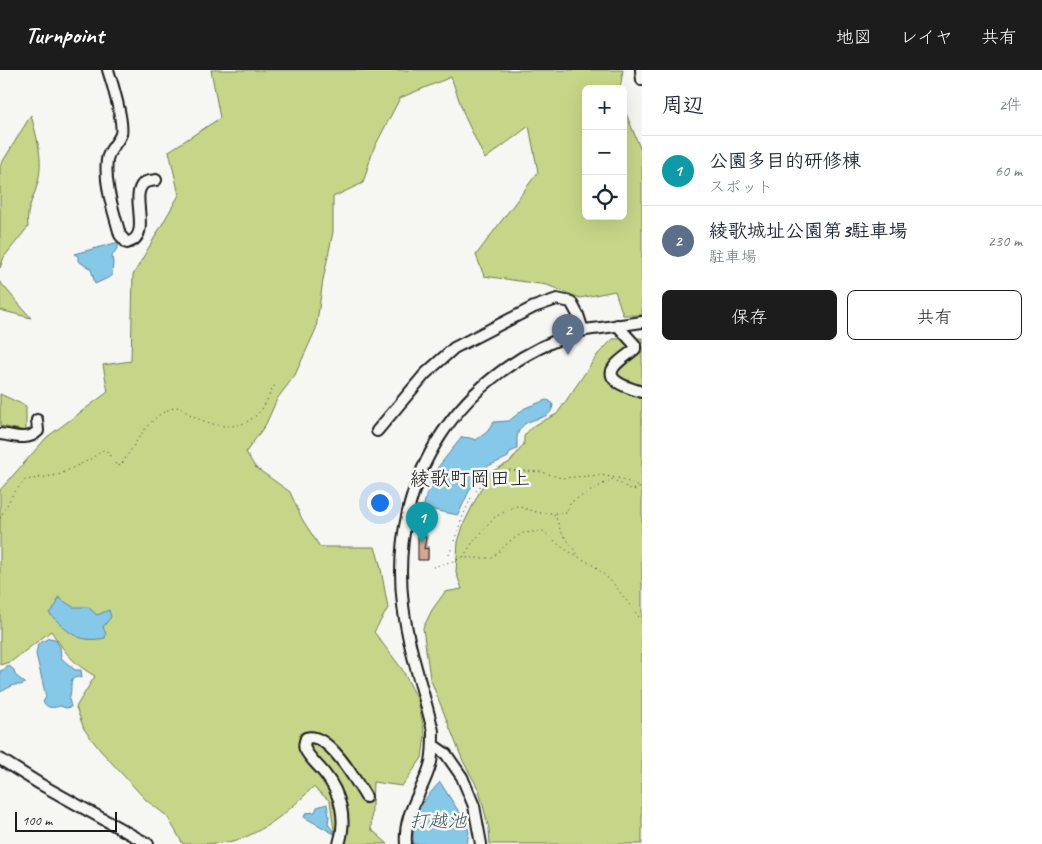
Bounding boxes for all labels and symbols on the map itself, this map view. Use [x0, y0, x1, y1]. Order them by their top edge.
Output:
pin: 2 [552, 314, 584, 355]
district label: 綾歌町岡田上 [410, 466, 530, 491]
your location [367, 490, 393, 516]
pin: 1 [406, 502, 438, 543]
scale bar [15, 809, 118, 832]
water label: 打越池 [409, 809, 467, 833]

